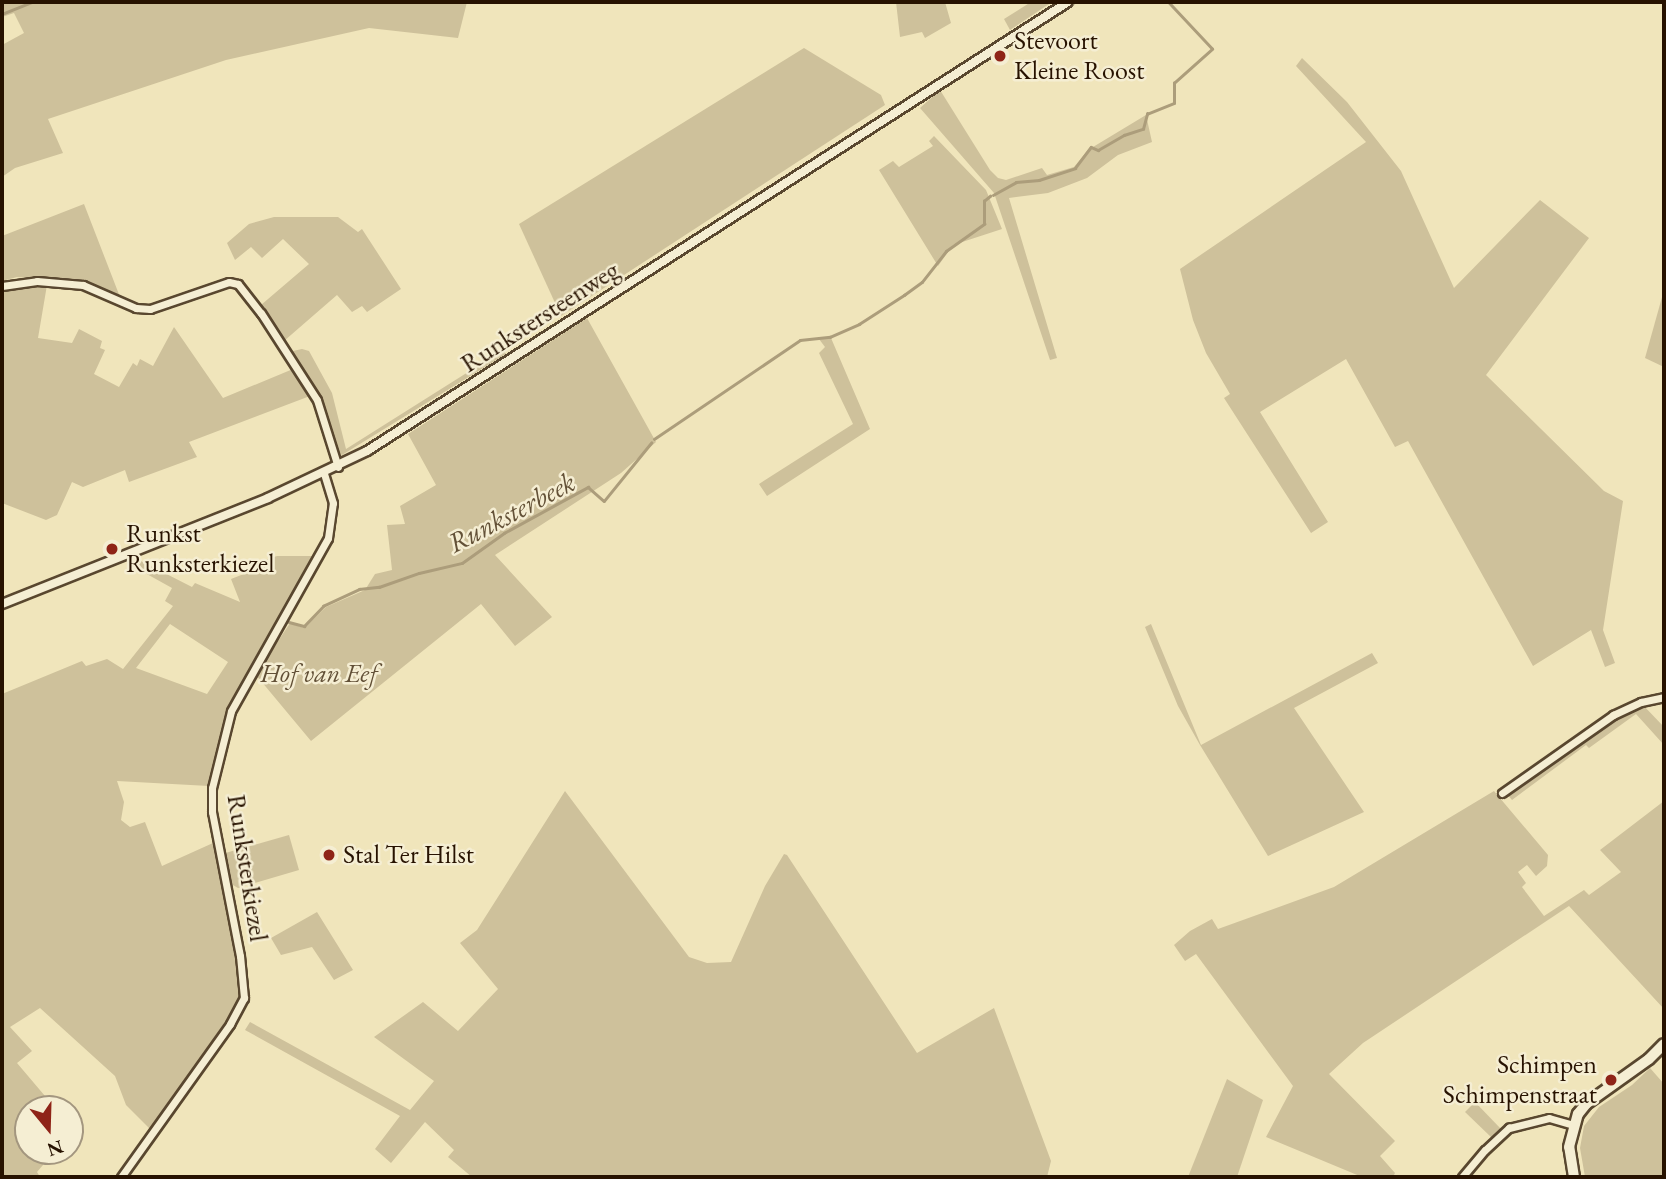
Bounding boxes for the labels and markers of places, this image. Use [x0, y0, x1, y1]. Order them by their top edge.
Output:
place label: Stevoort Kleine Roost [1014, 25, 1144, 86]
marker: Stevoort Kleine Roost [992, 48, 1008, 64]
place label: Runkst Runksterkiezel [126, 518, 274, 580]
marker: Runkst Runksterkiezel [104, 541, 120, 557]
place label: Stal Ter Hilst [343, 839, 474, 871]
marker: Stal Ter Hilst [321, 847, 337, 863]
place label: Schimpen Schimpenstraat [1443, 1049, 1597, 1110]
marker: Schimpen Schimpenstraat [1603, 1072, 1619, 1088]

